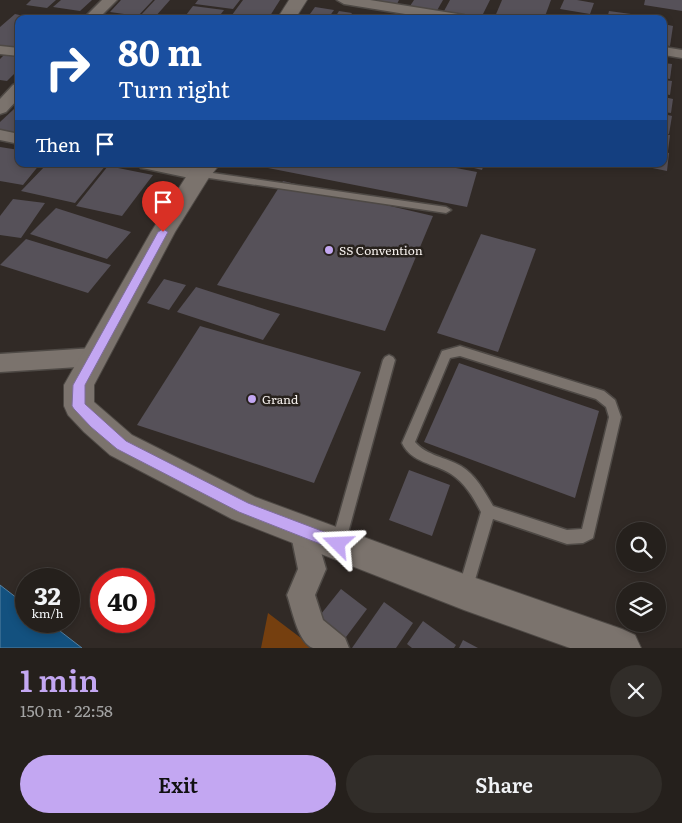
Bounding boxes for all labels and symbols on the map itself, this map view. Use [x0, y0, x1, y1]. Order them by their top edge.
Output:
pin [142, 181, 184, 232]
place label: SS Convention [339, 241, 423, 259]
marker: SS Convention [323, 244, 335, 256]
place label: Grand [262, 390, 299, 408]
marker: Grand [246, 393, 258, 405]
position arrow [311, 517, 363, 569]
speed limit sign: 40 [90, 568, 155, 633]

